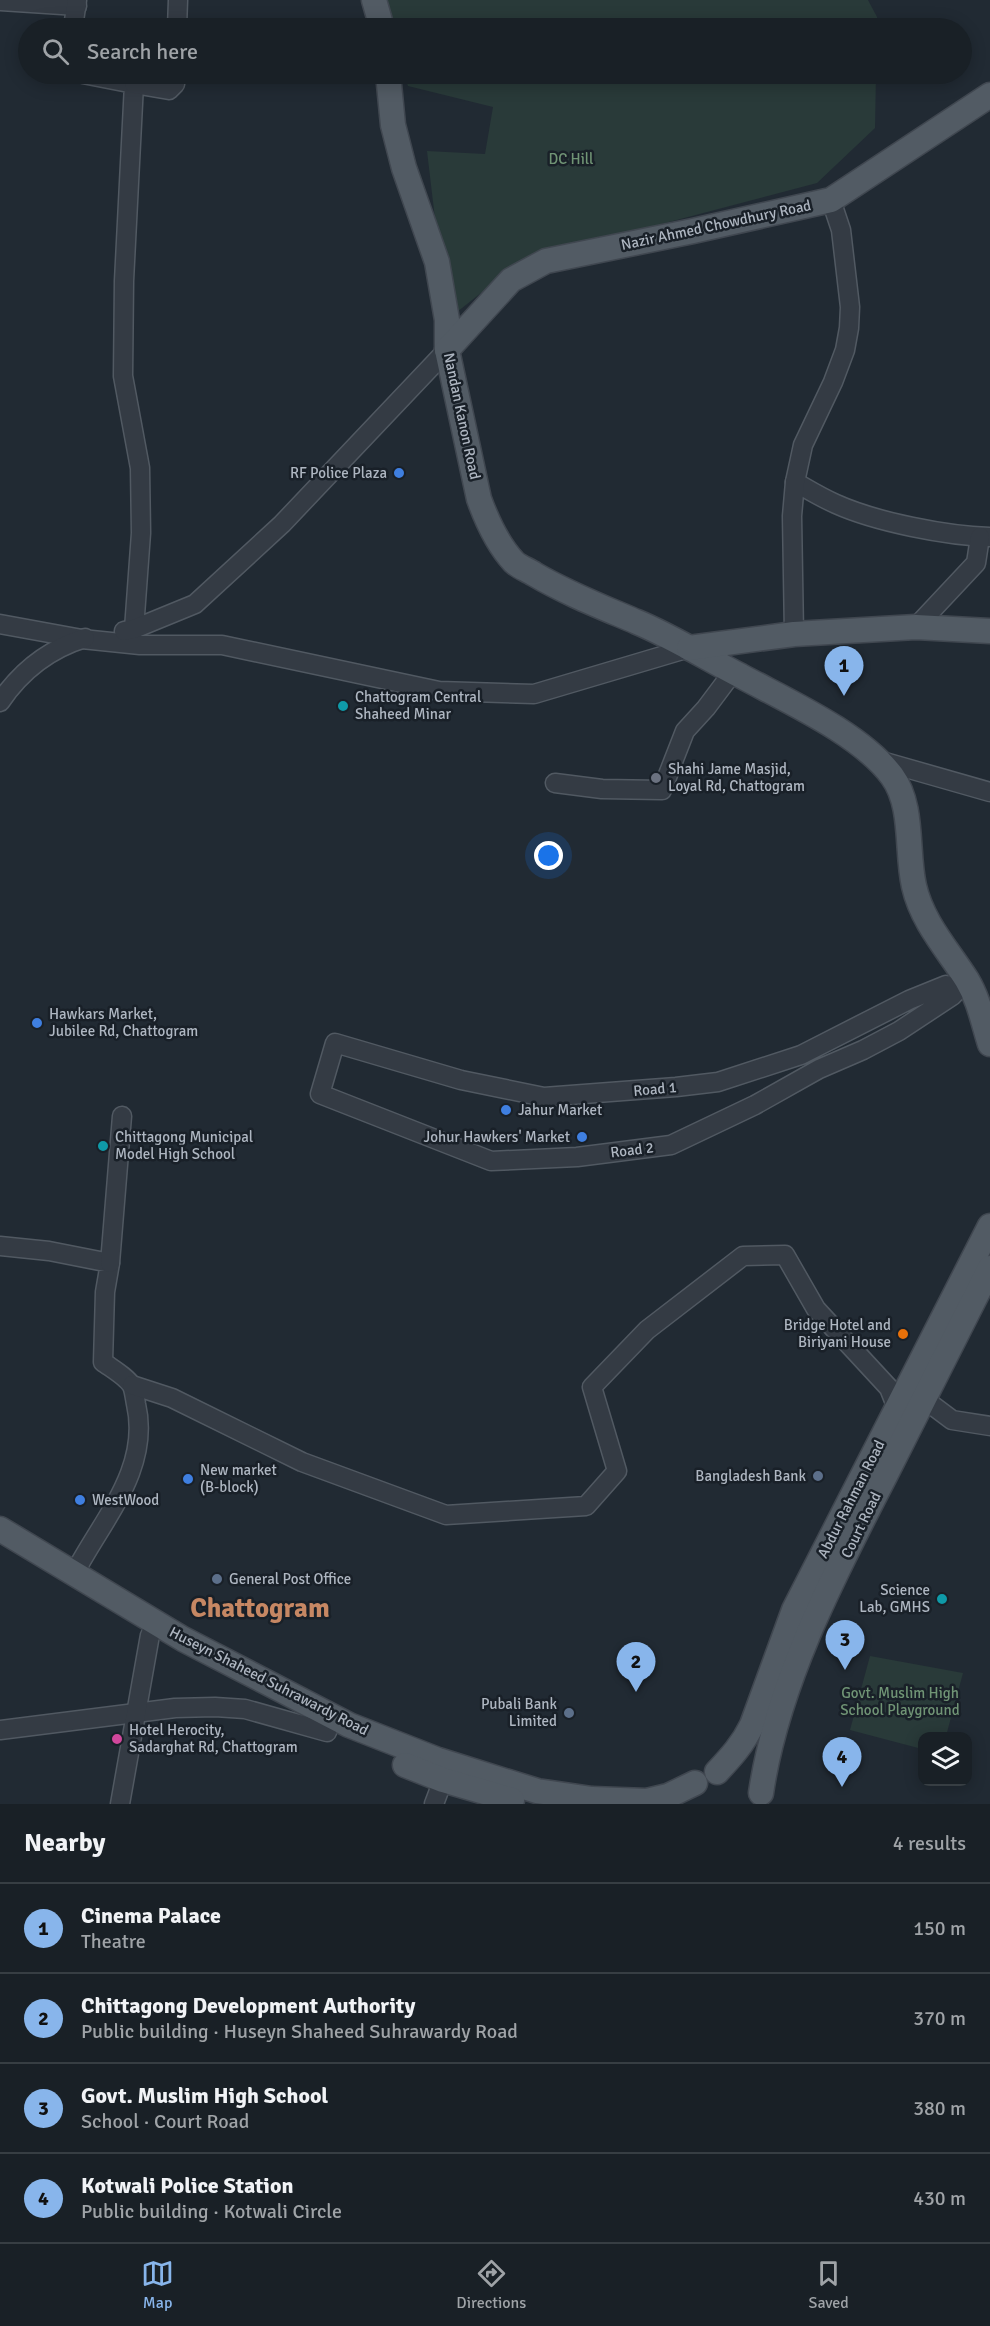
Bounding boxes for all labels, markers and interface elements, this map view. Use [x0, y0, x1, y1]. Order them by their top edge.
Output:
search box [18, 18, 972, 84]
icon: search [39, 35, 72, 68]
text: Search here [87, 38, 198, 65]
park label: DC Hill [549, 150, 593, 168]
street label: Nazir Ahmed Chowdhury Road [619, 196, 813, 254]
street label: Nandan Kanon Road [440, 351, 484, 481]
place label: RF Police Plaza [290, 464, 387, 482]
marker: RF Police Plaza [392, 466, 406, 480]
pin: 1 [824, 646, 864, 696]
place label: Chattogram Central Shaheed Minar [355, 688, 481, 723]
marker: Chattogram Central Shaheed Minar [336, 699, 350, 713]
place label: Shahi Jame Masjid, Loyal Rd, Chattogram [668, 760, 805, 795]
marker: Shahi Jame Masjid, Loyal Rd, Chattogram [649, 771, 663, 785]
your location [534, 841, 563, 870]
place label: Hawkars Market, Jubilee Rd, Chattogram [49, 1005, 198, 1040]
marker: Hawkars Market, Jubilee Rd, Chattogram [30, 1016, 44, 1030]
street label: Road 1 [633, 1078, 677, 1100]
place label: Jahur Market [518, 1101, 602, 1119]
marker: Jahur Market [499, 1103, 513, 1117]
place label: Chittagong Municipal Model High School [115, 1128, 253, 1163]
place label: Johur Hawkers' Market [423, 1128, 570, 1146]
marker: Johur Hawkers' Market [575, 1130, 589, 1144]
street label: Road 2 [609, 1138, 655, 1162]
marker: Chittagong Municipal Model High School [96, 1139, 110, 1153]
place label: Bridge Hotel and Biriyani House [784, 1316, 891, 1351]
marker: Bridge Hotel and Biriyani House [896, 1327, 910, 1341]
street label: Abdur Rahman Road [813, 1437, 889, 1561]
place label: New market (B-block) [200, 1461, 277, 1496]
place label: Bangladesh Bank [695, 1467, 806, 1485]
marker: Bangladesh Bank [811, 1469, 825, 1483]
marker: New market (B-block) [181, 1472, 195, 1486]
street label: Court Road [837, 1489, 885, 1561]
place label: WestWood [92, 1491, 159, 1509]
marker: WestWood [73, 1493, 87, 1507]
place label: General Post Office [229, 1570, 351, 1588]
marker: General Post Office [210, 1572, 224, 1586]
place label: Science Lab, GMHS [859, 1581, 930, 1616]
district label: Chattogram [190, 1592, 330, 1625]
marker: Science Lab, GMHS [935, 1592, 949, 1606]
pin: 3 [826, 1620, 864, 1670]
street label: Huseyn Shaheed Suhrawardy Road [167, 1623, 372, 1739]
pin: 2 [616, 1642, 656, 1692]
park label: Govt. Muslim High School Playground [840, 1684, 960, 1719]
place label: Pubali Bank Limited [481, 1695, 557, 1730]
marker: Pubali Bank Limited [562, 1706, 576, 1720]
place label: Hotel Herocity, Sadarghat Rd, Chattogram [129, 1721, 298, 1756]
marker: Hotel Herocity, Sadarghat Rd, Chattogram [110, 1732, 124, 1746]
map controls [918, 1732, 972, 1786]
button: layers [918, 1732, 972, 1786]
pin: 4 [822, 1738, 862, 1787]
text: Nearby [24, 1827, 105, 1859]
text: 4 results [893, 1831, 966, 1856]
text: Cinema Palace [81, 1902, 221, 1929]
text: 1 [38, 1916, 49, 1941]
text: 150 m [913, 1916, 966, 1941]
text: Theatre [81, 1929, 146, 1954]
text: Chittagong Development Authority [81, 1992, 415, 2019]
text: 2 [38, 2006, 49, 2031]
text: 370 m [913, 2006, 966, 2031]
text: Public building · Huseyn Shaheed Suhrawardy Road [81, 2019, 518, 2044]
text: Govt. Muslim High School [81, 2082, 328, 2109]
text: 3 [38, 2096, 49, 2121]
text: 380 m [913, 2096, 966, 2121]
text: School · Court Road [81, 2109, 249, 2134]
text: Kotwali Police Station [81, 2172, 293, 2199]
text: 4 [38, 2186, 49, 2211]
text: 430 m [913, 2186, 966, 2211]
text: Public building · Kotwali Circle [81, 2199, 342, 2224]
tab: Map [141, 2257, 174, 2313]
tab: Directions [456, 2257, 526, 2313]
tab: Saved [809, 2257, 849, 2313]

